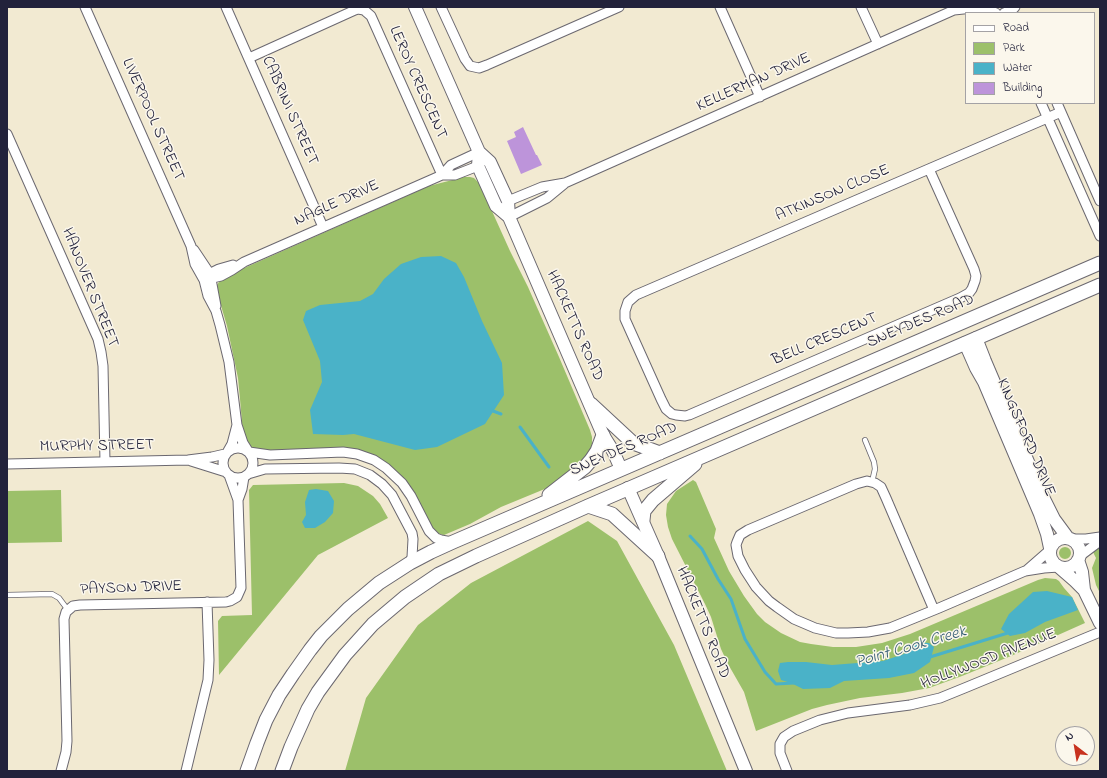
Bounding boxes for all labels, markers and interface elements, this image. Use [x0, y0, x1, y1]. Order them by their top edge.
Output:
legend [965, 12, 1095, 104]
text: Road [1003, 19, 1029, 37]
street label: LEROY CRESCENT [384, 24, 450, 142]
text: Park [1003, 39, 1025, 57]
street label: KELLERMAN DRIVE [694, 49, 814, 117]
street label: CABRINI STREET [256, 53, 322, 169]
street label: LIVERPOOL STREET [116, 56, 188, 184]
text: Water [1003, 59, 1032, 77]
text: Building [1003, 79, 1042, 97]
street label: ATKINSON CLOSE [773, 161, 893, 227]
street label: NAGLE DRIVE [292, 177, 382, 231]
street label: HANOVER STREET [56, 225, 122, 351]
street label: HACKETTS ROAD [541, 268, 607, 384]
street label: SNEYDES ROAD [864, 291, 978, 353]
street label: BELL CRESCENT [770, 309, 880, 371]
street label: KINGSFORD DRIVE [991, 376, 1059, 500]
street label: SNEYDES ROAD [567, 419, 681, 481]
street label: MURPHY STREET [40, 436, 154, 458]
street label: HACKETTS ROAD [671, 564, 733, 682]
street label: PAYSON DRIVE [80, 578, 182, 600]
water label: Point Cook Creek [853, 622, 969, 674]
street label: HOLLYWOOD AVENUE [919, 625, 1059, 695]
north arrow [1055, 726, 1095, 766]
text: N [1062, 728, 1077, 745]

